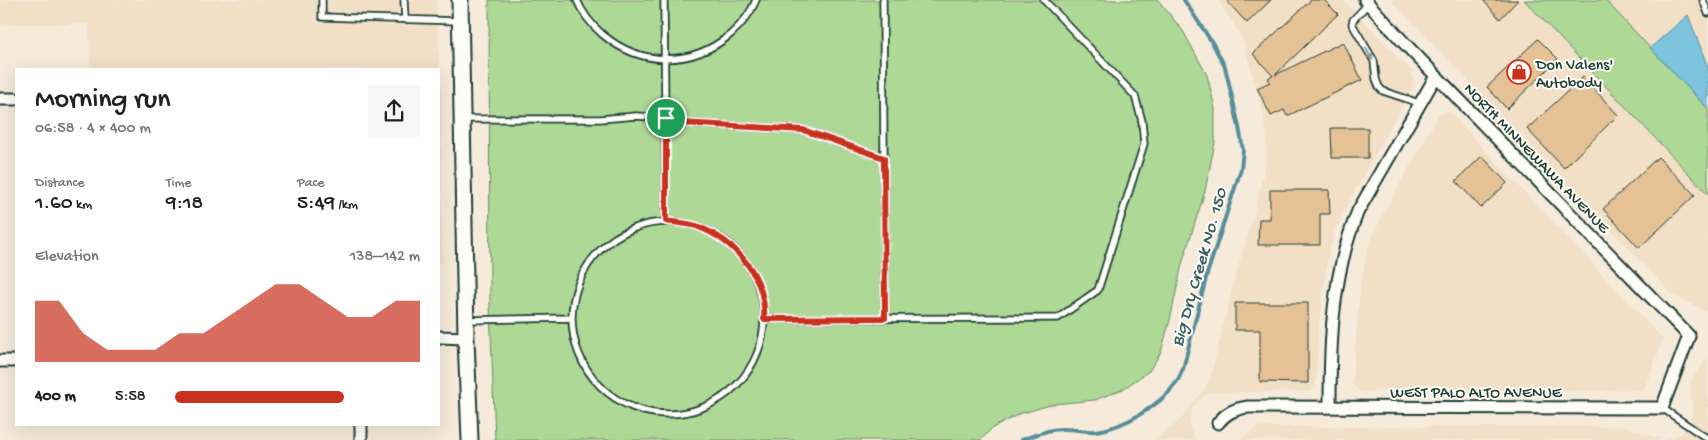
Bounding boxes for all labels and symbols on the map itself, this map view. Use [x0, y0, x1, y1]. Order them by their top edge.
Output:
one-way arrow [1365, 48, 1374, 61]
place label: Don Valens' Autobody [1535, 57, 1613, 94]
shop icon: Don Valens' Autobody [1506, 59, 1532, 85]
street label: NORTH MINNEWAWA AVENUE [1459, 80, 1613, 239]
pin [645, 97, 687, 139]
water label: Big Dry Creek No. 150 [1168, 185, 1233, 349]
street label: WEST PALO ALTO AVENUE [1390, 385, 1563, 404]

